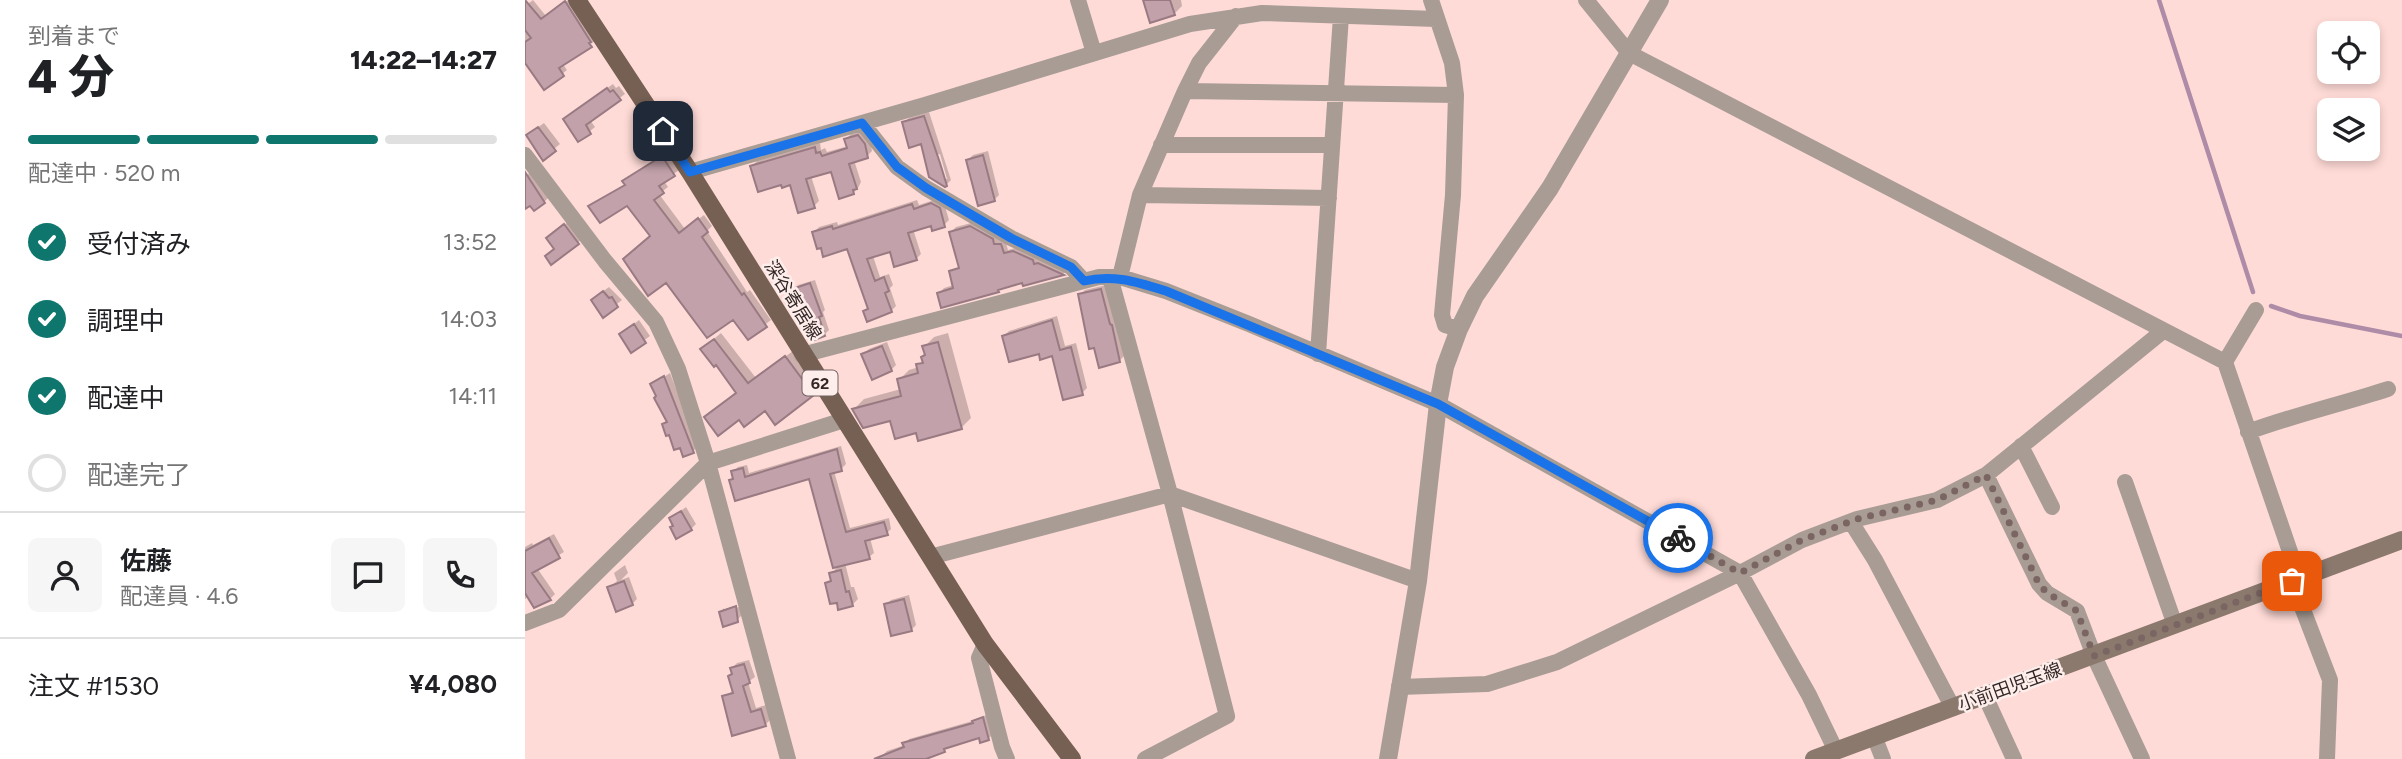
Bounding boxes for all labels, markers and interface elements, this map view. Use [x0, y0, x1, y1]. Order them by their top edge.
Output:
map controls [2317, 21, 2380, 161]
button: locate [2317, 21, 2380, 84]
text: 到着まで [28, 22, 120, 50]
text: 14:22–14:27 [350, 44, 497, 76]
text: 4 分 [28, 49, 114, 105]
button: layers [2317, 98, 2380, 161]
pin [633, 101, 693, 161]
icon: home [644, 112, 682, 150]
text: 配達中 · 520 m [28, 159, 180, 187]
icon: check [28, 223, 66, 261]
text: 受付済み [87, 228, 191, 260]
text: 13:52 [443, 228, 497, 256]
street label: 深谷寄居線 [760, 256, 826, 344]
icon: check [28, 300, 66, 338]
text: 調理中 [87, 305, 165, 337]
text: 14:03 [440, 305, 497, 333]
road number: 62 [803, 370, 837, 396]
icon: check [28, 377, 66, 415]
text: 配達中 [87, 382, 165, 414]
text: 14:11 [448, 382, 497, 410]
text: 配達完了 [87, 459, 191, 491]
courier [1643, 503, 1713, 573]
icon: bike [1659, 519, 1697, 557]
button: person [28, 538, 102, 612]
button: chat [331, 538, 405, 612]
button: phone [423, 538, 497, 612]
text: 佐藤 [120, 545, 172, 577]
pin [2262, 551, 2322, 611]
icon: bag [2273, 562, 2311, 600]
text: 配達員 · 4.6 [120, 582, 238, 610]
street label: 小前田児玉線 [1955, 658, 2065, 716]
text: ¥4,080 [409, 668, 497, 700]
text: 注文 #1530 [28, 670, 159, 702]

